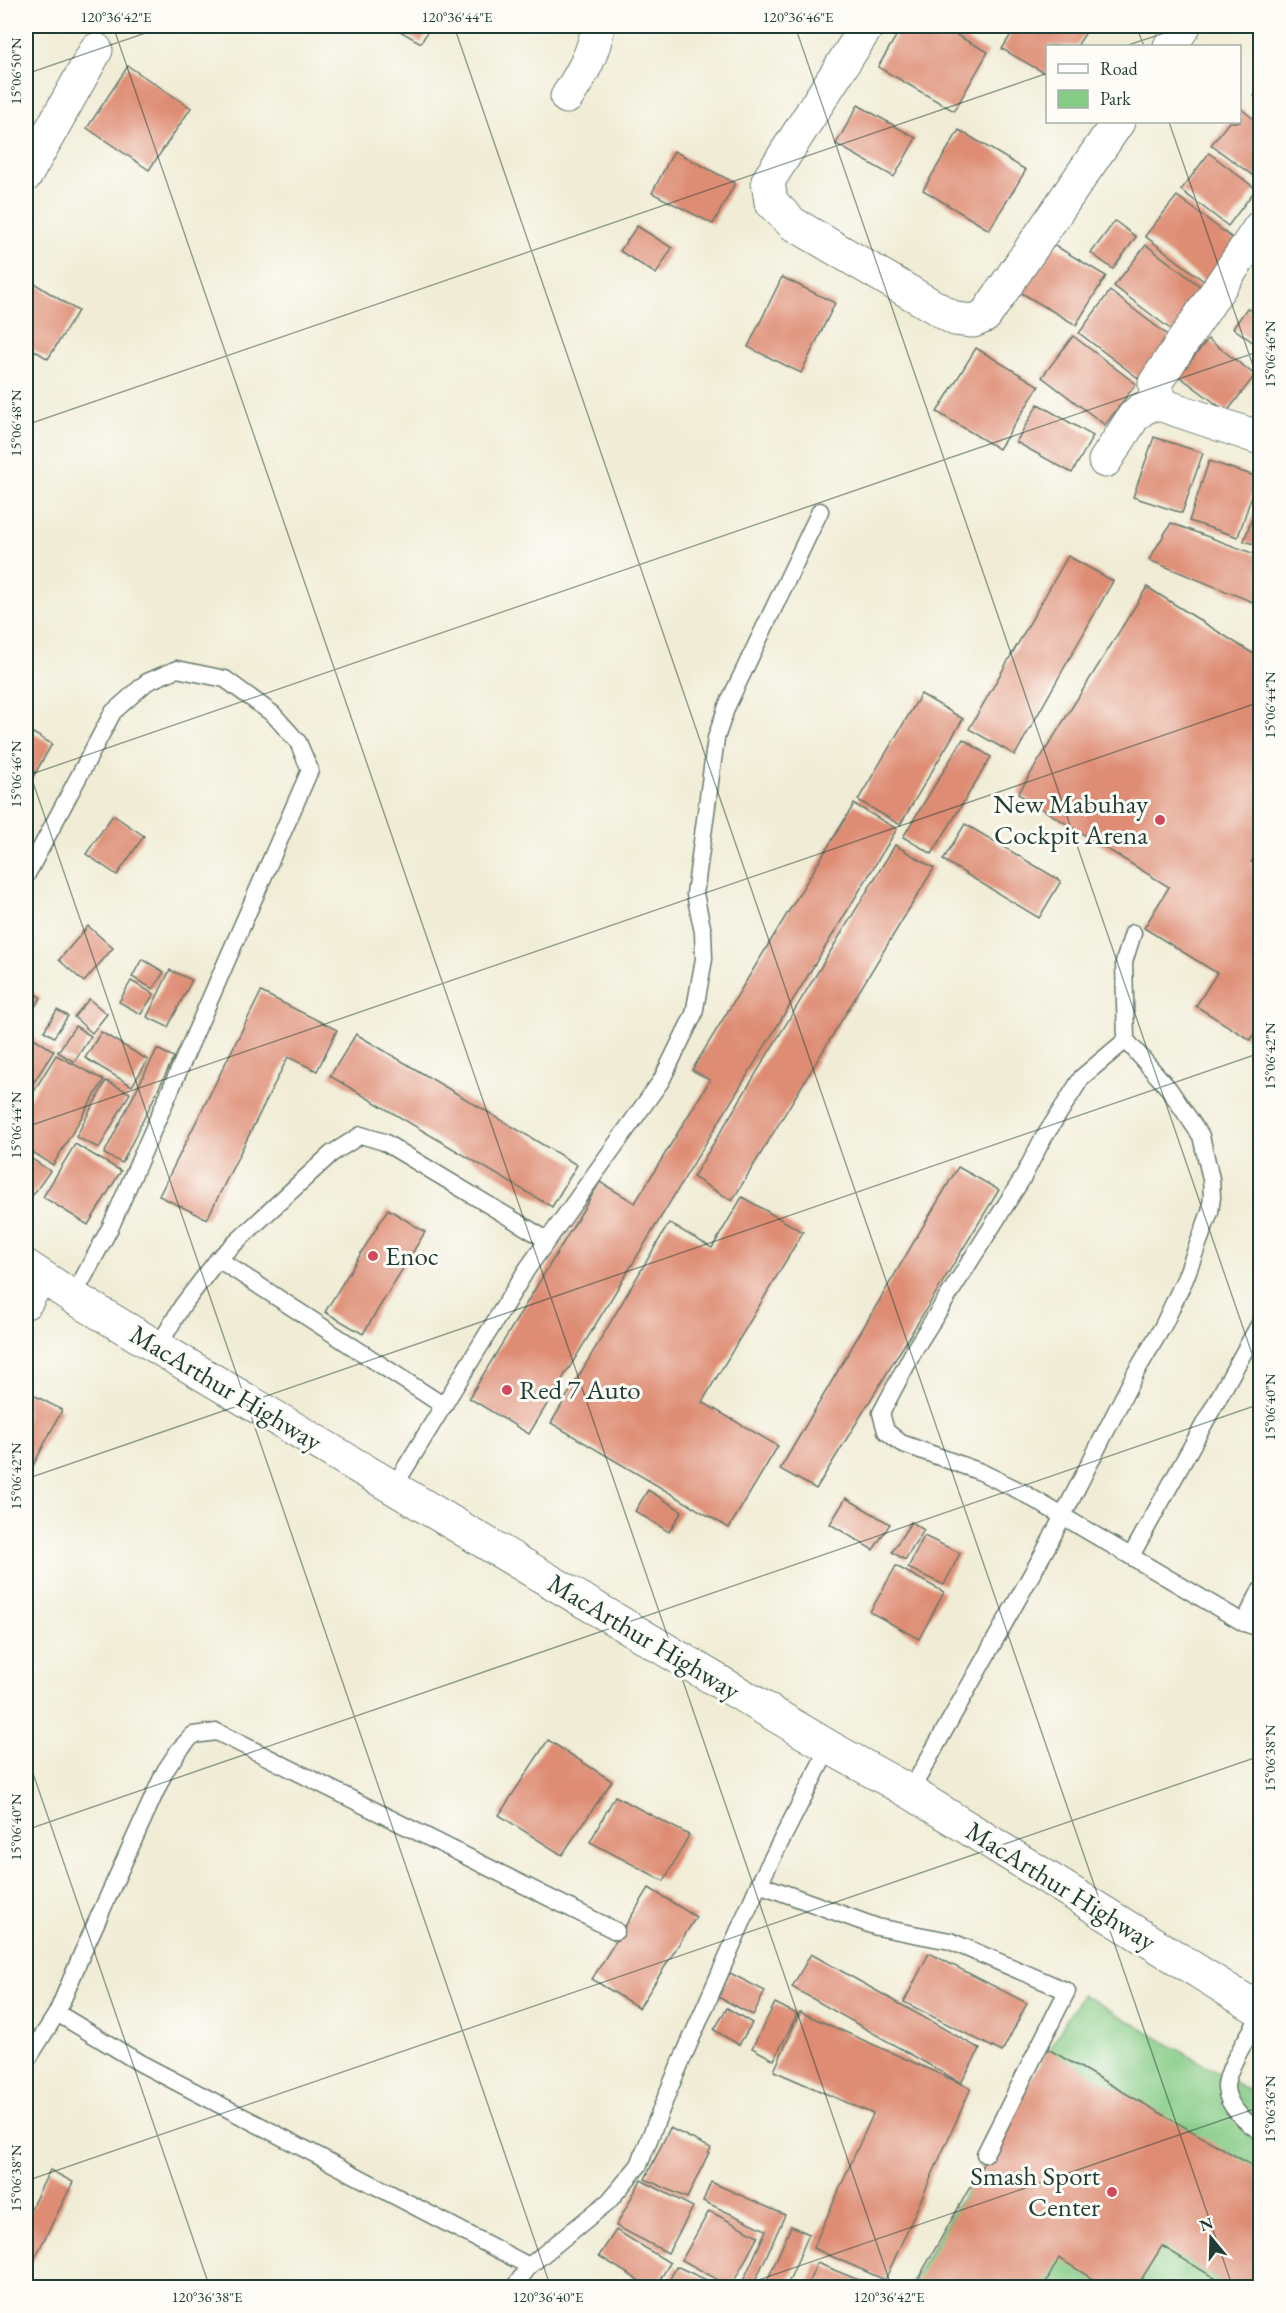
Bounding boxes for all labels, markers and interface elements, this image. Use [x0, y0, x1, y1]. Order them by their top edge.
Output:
text: 120°36'42"E [80, 7, 152, 26]
text: 120°36'44"E [421, 7, 493, 26]
text: 120°36'46"E [762, 7, 834, 26]
text: 15°06'50"N [6, 37, 25, 105]
legend [1046, 45, 1241, 123]
text: Road [1100, 57, 1139, 80]
text: Park [1100, 87, 1131, 110]
text: 15°06'46"N [1260, 320, 1279, 388]
text: 15°06'48"N [6, 389, 25, 457]
text: 15°06'44"N [1260, 671, 1279, 739]
text: 15°06'46"N [6, 740, 25, 808]
place label: New Mabuhay Cockpit Arena [993, 786, 1148, 852]
marker: New Mabuhay Cockpit Arena [1153, 813, 1167, 827]
text: 15°06'42"N [1260, 1022, 1279, 1090]
text: 15°06'44"N [6, 1091, 25, 1159]
place label: Enoc [385, 1238, 439, 1273]
marker: Enoc [366, 1249, 380, 1263]
street label: MacArthur Highway [124, 1316, 329, 1459]
place label: Red 7 Auto [519, 1372, 641, 1407]
text: 15°06'40"N [1260, 1373, 1279, 1441]
marker: Red 7 Auto [500, 1383, 514, 1397]
text: 15°06'42"N [6, 1442, 25, 1510]
street label: MacArthur Highway [542, 1565, 747, 1708]
text: 15°06'38"N [1260, 1724, 1279, 1792]
text: 15°06'40"N [6, 1793, 25, 1861]
street label: MacArthur Highway [959, 1813, 1163, 1958]
text: 15°06'36"N [1260, 2075, 1279, 2143]
text: 15°06'38"N [6, 2144, 25, 2212]
place label: Smash Sport Center [970, 2158, 1101, 2224]
marker: Smash Sport Center [1105, 2185, 1119, 2199]
north arrow [1181, 2208, 1241, 2268]
text: N [1197, 2212, 1216, 2236]
text: 120°36'38"E [171, 2287, 243, 2306]
text: 120°36'40"E [512, 2287, 584, 2306]
text: 120°36'42"E [853, 2287, 925, 2306]

